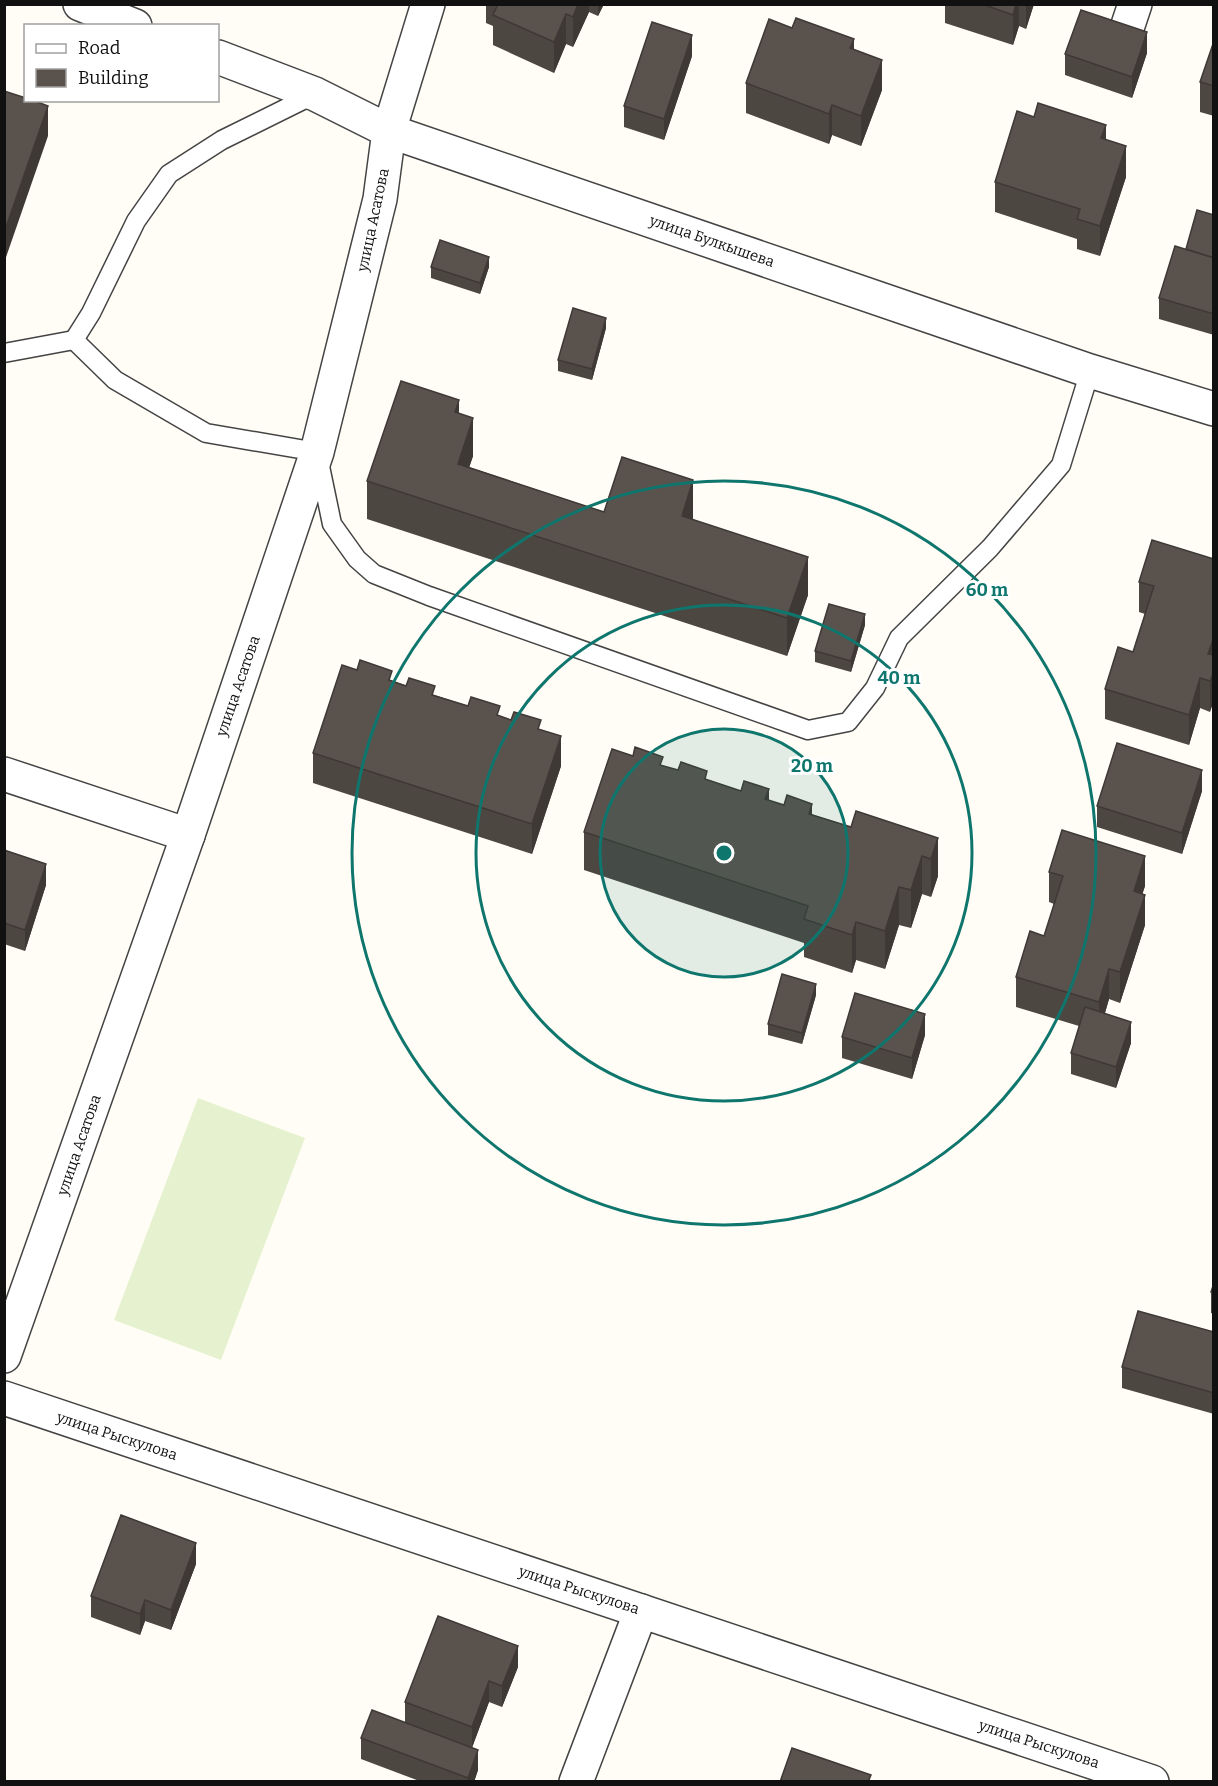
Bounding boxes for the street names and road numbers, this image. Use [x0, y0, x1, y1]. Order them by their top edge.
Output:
street label: улица Асатова [353, 167, 393, 274]
street label: улица Булкышева [646, 211, 777, 271]
street label: улица Асатова [212, 633, 264, 740]
street label: улица Асатова [53, 1092, 105, 1199]
street label: улица Рыскулова [53, 1408, 180, 1464]
street label: улица Рыскулова [515, 1562, 642, 1618]
street label: улица Рыскулова [975, 1716, 1102, 1772]

